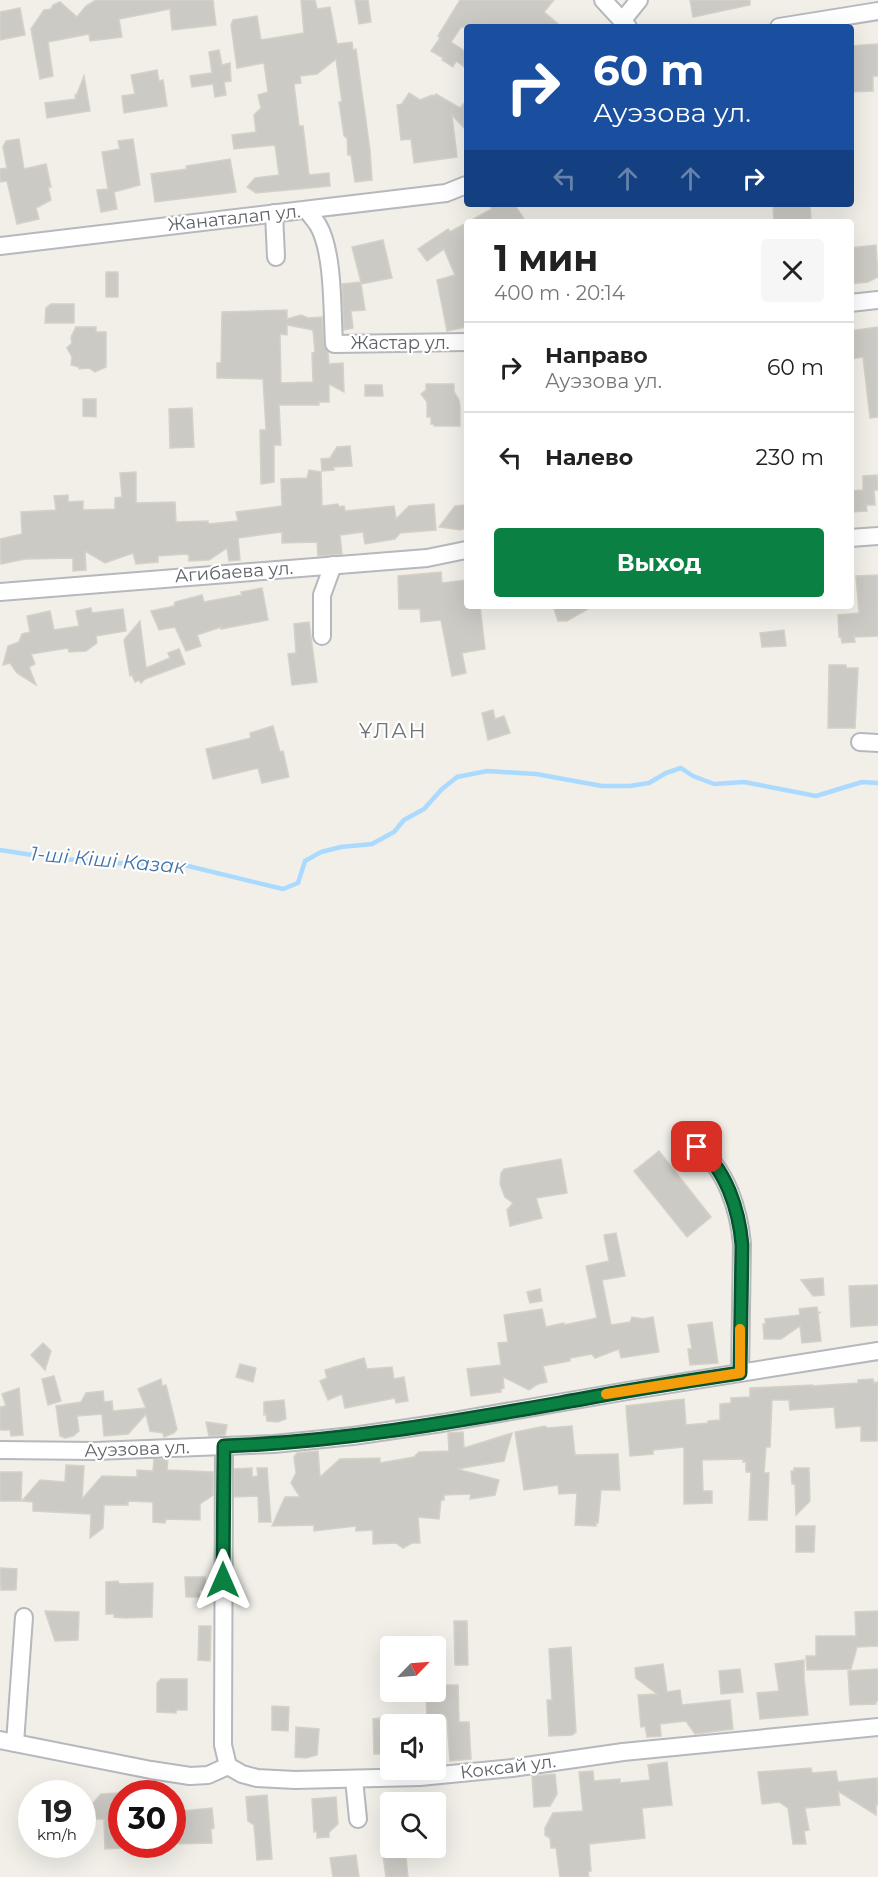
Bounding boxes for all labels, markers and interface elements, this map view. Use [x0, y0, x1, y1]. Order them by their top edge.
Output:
text: 60 m [593, 44, 704, 96]
icon: right [494, 48, 572, 126]
text: Ауэзова ул. [593, 96, 751, 129]
icon: left [548, 162, 581, 195]
icon: ahead [611, 162, 644, 195]
icon: ahead [674, 162, 707, 195]
icon: right [737, 162, 770, 195]
street label: Жанаталап ул. [166, 200, 302, 236]
text: 1 мин [494, 236, 598, 280]
button: close [761, 239, 824, 302]
text: 400 m · 20:14 [494, 281, 625, 305]
street label: Жастар ул. [350, 332, 450, 354]
text: Направо [545, 342, 648, 369]
icon: right [494, 351, 527, 384]
text: 60 m [767, 354, 824, 381]
text: Ауэзова ул. [545, 369, 662, 393]
icon: left [494, 441, 527, 474]
text: Налево [545, 444, 633, 471]
text: 230 m [755, 444, 824, 471]
button: Выход [494, 528, 824, 597]
street label: Агибаева ул. [174, 557, 294, 587]
district label: ҰЛАН [359, 718, 427, 743]
water label: 1-ші Кіші Казак [29, 841, 188, 879]
pin [671, 1121, 722, 1172]
icon: arrive [680, 1130, 713, 1163]
street label: Ауэзова ул. [84, 1436, 190, 1462]
position arrow [191, 1548, 255, 1612]
north arrow [380, 1636, 446, 1702]
map controls [380, 1636, 446, 1858]
button: sound [380, 1714, 446, 1780]
street label: Коксай ул. [459, 1750, 557, 1784]
speed limit sign: 30 [108, 1780, 186, 1858]
button: search [380, 1792, 446, 1858]
text: 19 [42, 1793, 72, 1830]
text: km/h [37, 1825, 77, 1844]

